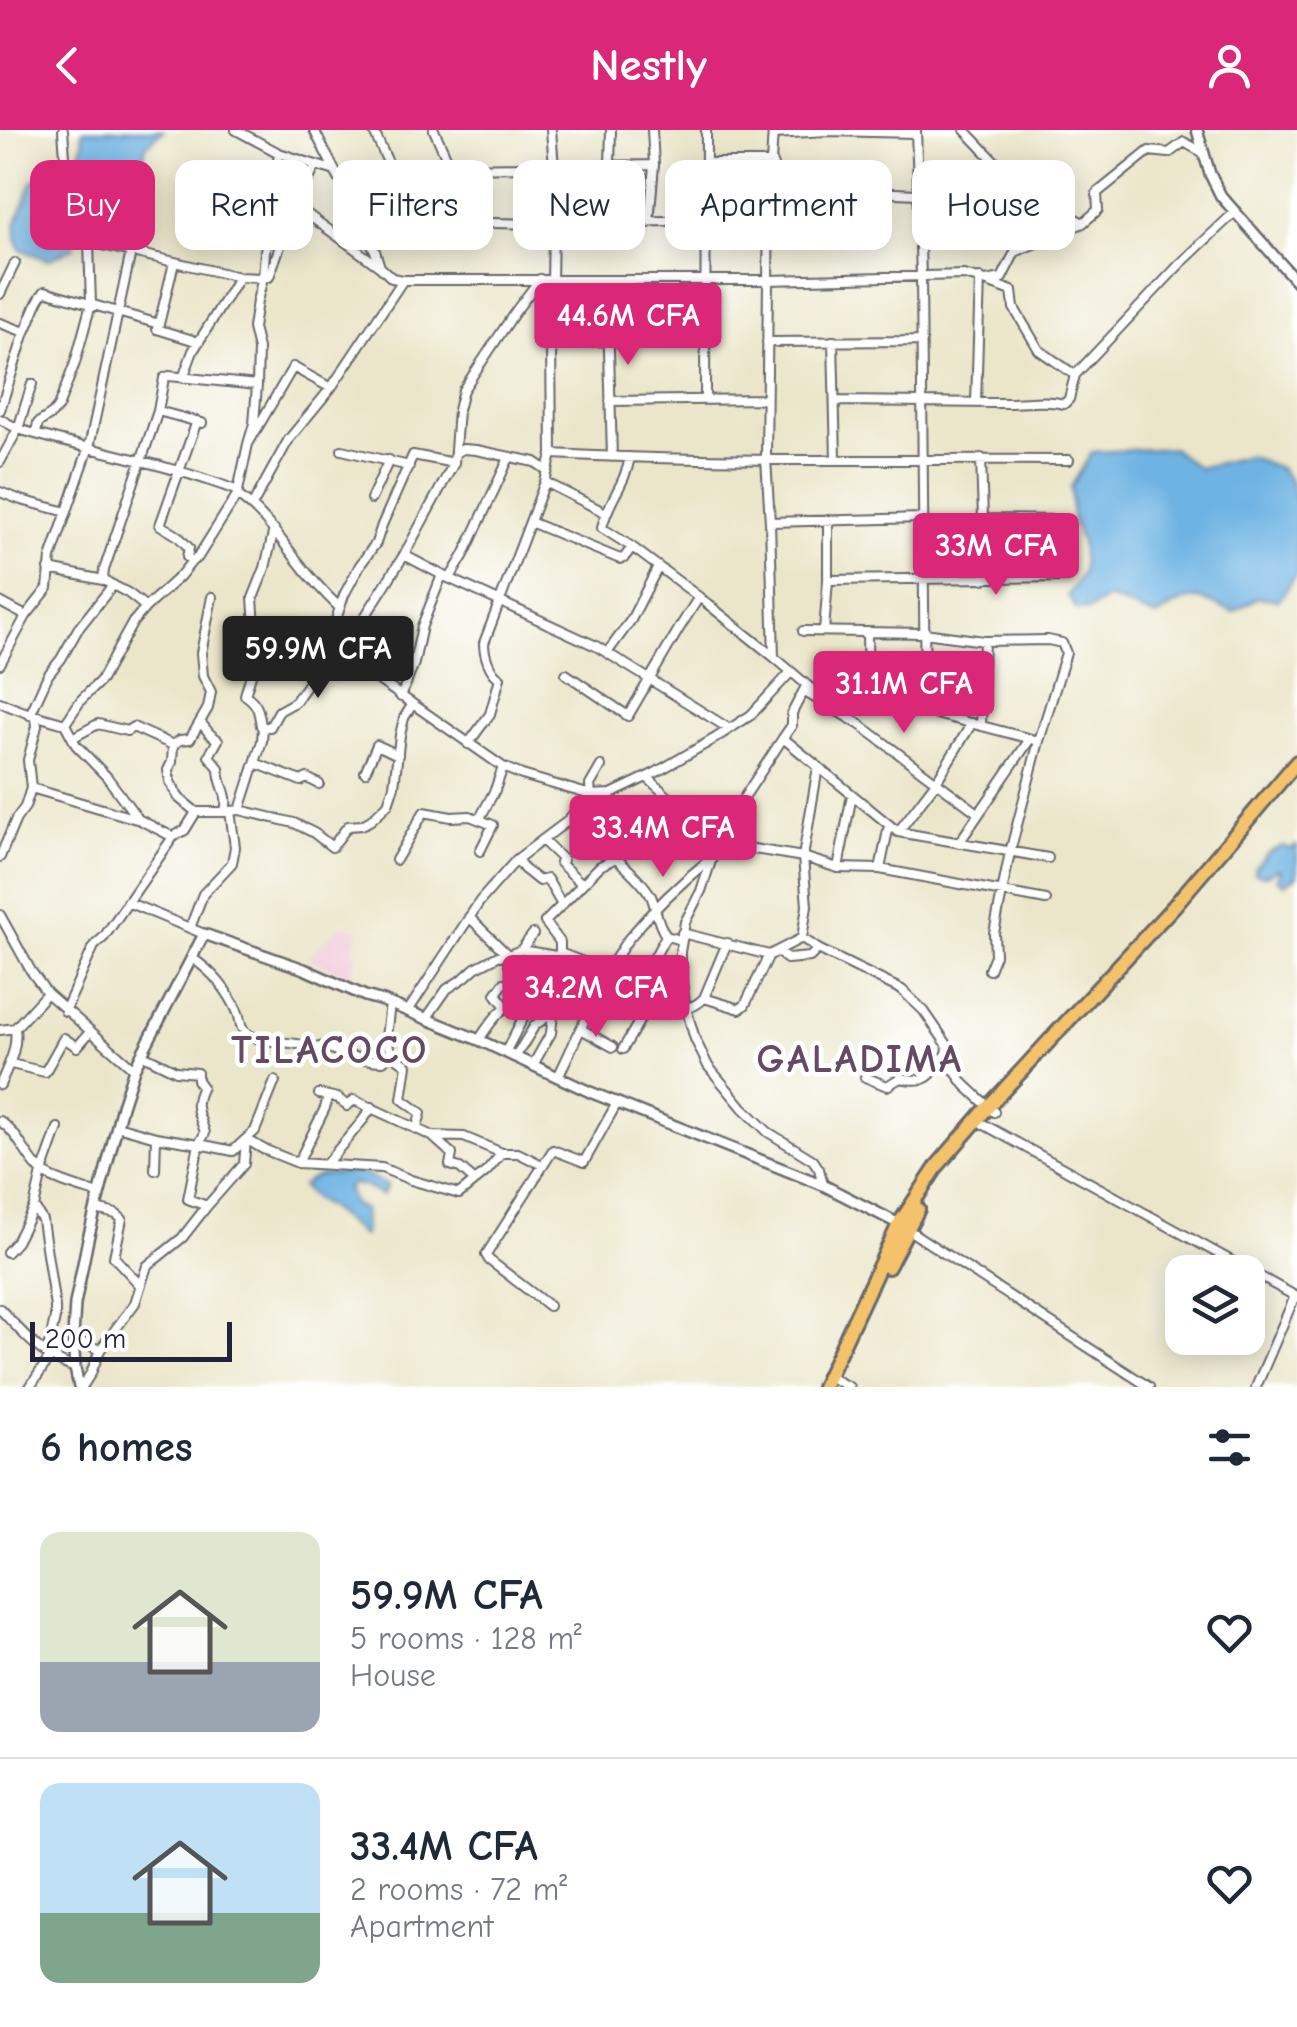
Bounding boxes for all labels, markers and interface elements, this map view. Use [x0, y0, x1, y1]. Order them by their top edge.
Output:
icon: back [40, 38, 95, 93]
icon: person [1202, 38, 1257, 93]
text: Nestly [590, 39, 707, 91]
chip: Buy [30, 160, 155, 250]
chip: Rent [175, 160, 313, 250]
chip: Filters [333, 160, 493, 250]
chip: New [513, 160, 645, 250]
chip: Apartment [665, 160, 892, 250]
chip: House [912, 160, 1075, 250]
pin: 44.6M CFA [514, 283, 742, 368]
text: 44.6M CFA [556, 297, 700, 334]
pin: 33M CFA [904, 513, 1088, 598]
text: 33M CFA [935, 527, 1057, 564]
pin: 59.9M CFA [204, 616, 432, 701]
text: 59.9M CFA [245, 630, 391, 667]
pin: 31.1M CFA [790, 651, 1018, 736]
text: 31.1M CFA [835, 665, 973, 702]
pin: 33.4M CFA [549, 795, 777, 880]
text: 33.4M CFA [592, 809, 734, 846]
pin: 34.2M CFA [482, 955, 710, 1040]
text: 34.2M CFA [524, 969, 668, 1006]
district label: TILACOCO [231, 1027, 429, 1073]
district label: GALADIMA [756, 1036, 964, 1082]
map controls [1165, 1255, 1265, 1355]
button: layers [1165, 1255, 1265, 1355]
scale bar [30, 1317, 232, 1362]
text: 200 m [45, 1323, 126, 1355]
icon: filters [1202, 1420, 1257, 1475]
text: 6 homes [40, 1423, 193, 1472]
text: 59.9M CFA [350, 1571, 543, 1620]
icon: home [120, 1572, 240, 1692]
icon: heart [1202, 1605, 1257, 1660]
text: 5 rooms · 128 m² [350, 1620, 582, 1657]
text: House [350, 1657, 436, 1694]
text: 33.4M CFA [350, 1822, 538, 1871]
icon: home [120, 1823, 240, 1943]
icon: heart [1202, 1856, 1257, 1911]
text: 2 rooms · 72 m² [350, 1871, 567, 1908]
text: Apartment [350, 1908, 493, 1945]

